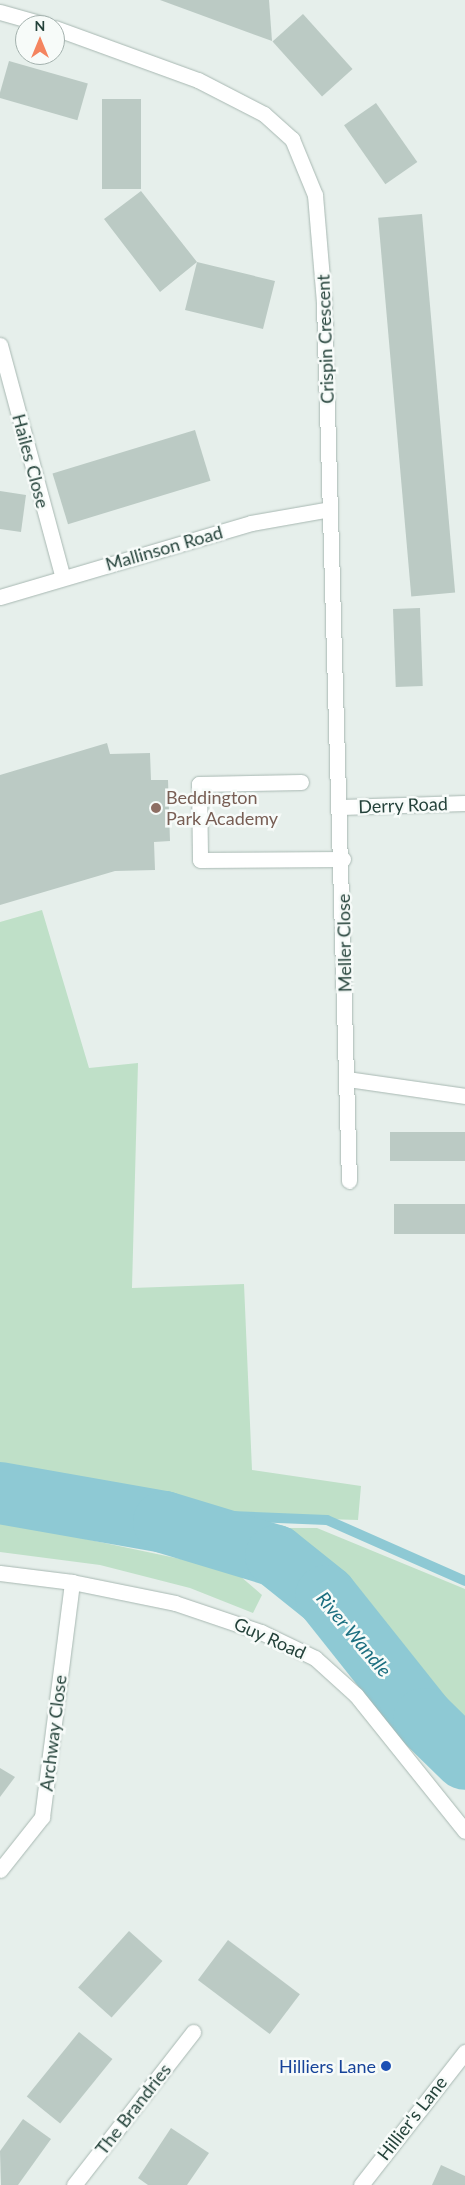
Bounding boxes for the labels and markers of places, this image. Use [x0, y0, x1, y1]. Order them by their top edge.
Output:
place label: Beddington Park Academy [166, 787, 279, 830]
marker: Beddington Park Academy [150, 802, 162, 814]
place label: Hilliers Lane [279, 2055, 376, 2077]
marker: Hilliers Lane [380, 2060, 392, 2072]

